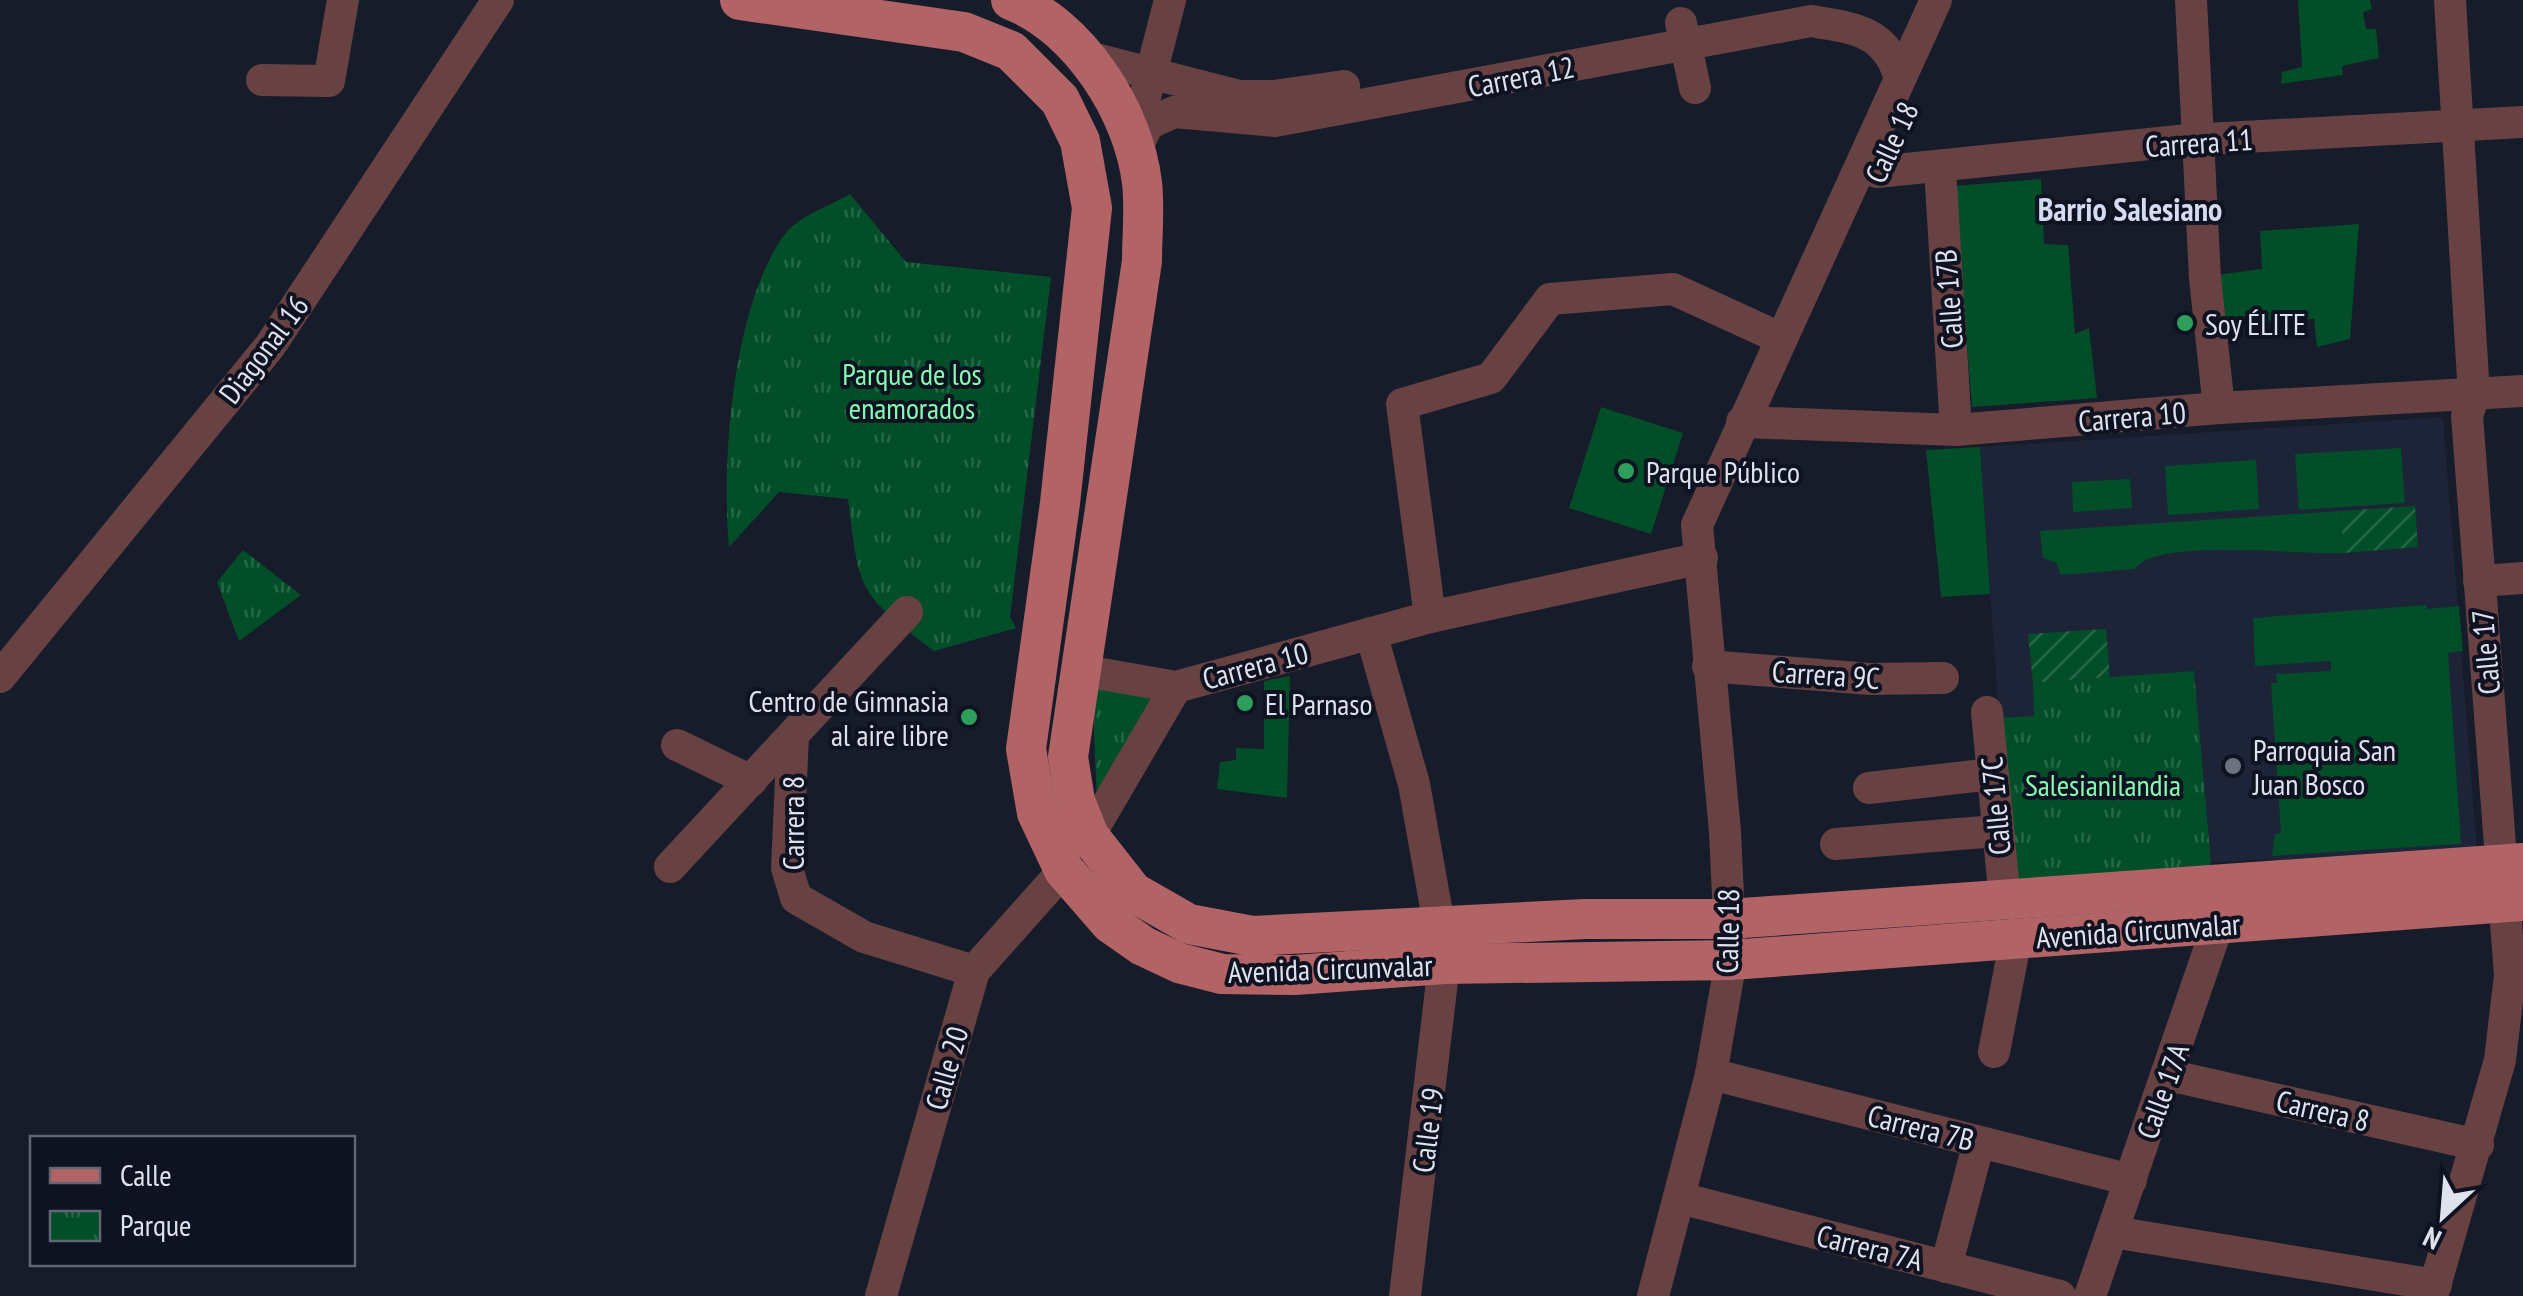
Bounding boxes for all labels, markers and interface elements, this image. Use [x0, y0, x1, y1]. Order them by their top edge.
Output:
street label: Carrera 12 [1464, 47, 1578, 105]
street label: Calle 18 [1855, 95, 1927, 189]
street label: Carrera 11 [2144, 119, 2254, 165]
district label: Barrio Salesiano [2038, 188, 2222, 230]
street label: Calle 17B [1925, 248, 1971, 350]
street label: Diagonal 16 [210, 287, 316, 411]
place label: Soy ÉLITE [2205, 304, 2306, 343]
marker: Soy ÉLITE [2174, 312, 2196, 334]
park label: Parque de los enamorados [842, 354, 982, 427]
street label: Carrera 10 [2077, 392, 2187, 440]
place label: Parque Público [1646, 452, 1800, 491]
marker: Parque Público [1615, 460, 1637, 482]
street label: Calle 17 [2462, 608, 2508, 696]
street label: Carrera 10 [1198, 632, 1312, 698]
street label: Carrera 9C [1771, 651, 1881, 697]
place label: Centro de Gimnasia al aire libre [748, 681, 949, 754]
place label: El Parnaso [1265, 684, 1372, 723]
marker: El Parnaso [1234, 692, 1256, 714]
marker: Centro de Gimnasia al aire libre [958, 706, 980, 728]
place label: Parroquia San Juan Bosco [2252, 730, 2396, 803]
street label: Calle 17C [1971, 755, 2019, 857]
marker: Parroquia San Juan Bosco [2222, 755, 2244, 777]
park label: Salesianilandia [2025, 765, 2181, 804]
street label: Carrera 8 [773, 776, 812, 870]
street label: Calle 18 [1707, 888, 1747, 974]
street label: Avenida Circunvalar [2035, 903, 2242, 957]
street label: Avenida Circunvalar [1227, 945, 1434, 991]
street label: Calle 20 [916, 1022, 976, 1114]
street label: Calle 17A [2127, 1037, 2197, 1144]
street label: Carrera 8 [2273, 1080, 2373, 1140]
street label: Calle 19 [1402, 1085, 1452, 1175]
street label: Carrera 7B [1864, 1095, 1978, 1159]
legend [30, 1136, 355, 1266]
text: Calle [120, 1155, 172, 1194]
north arrow [2393, 1166, 2493, 1266]
text: Parque [120, 1205, 191, 1244]
street label: Carrera 7A [1813, 1215, 1928, 1279]
text: N [2417, 1219, 2447, 1259]

